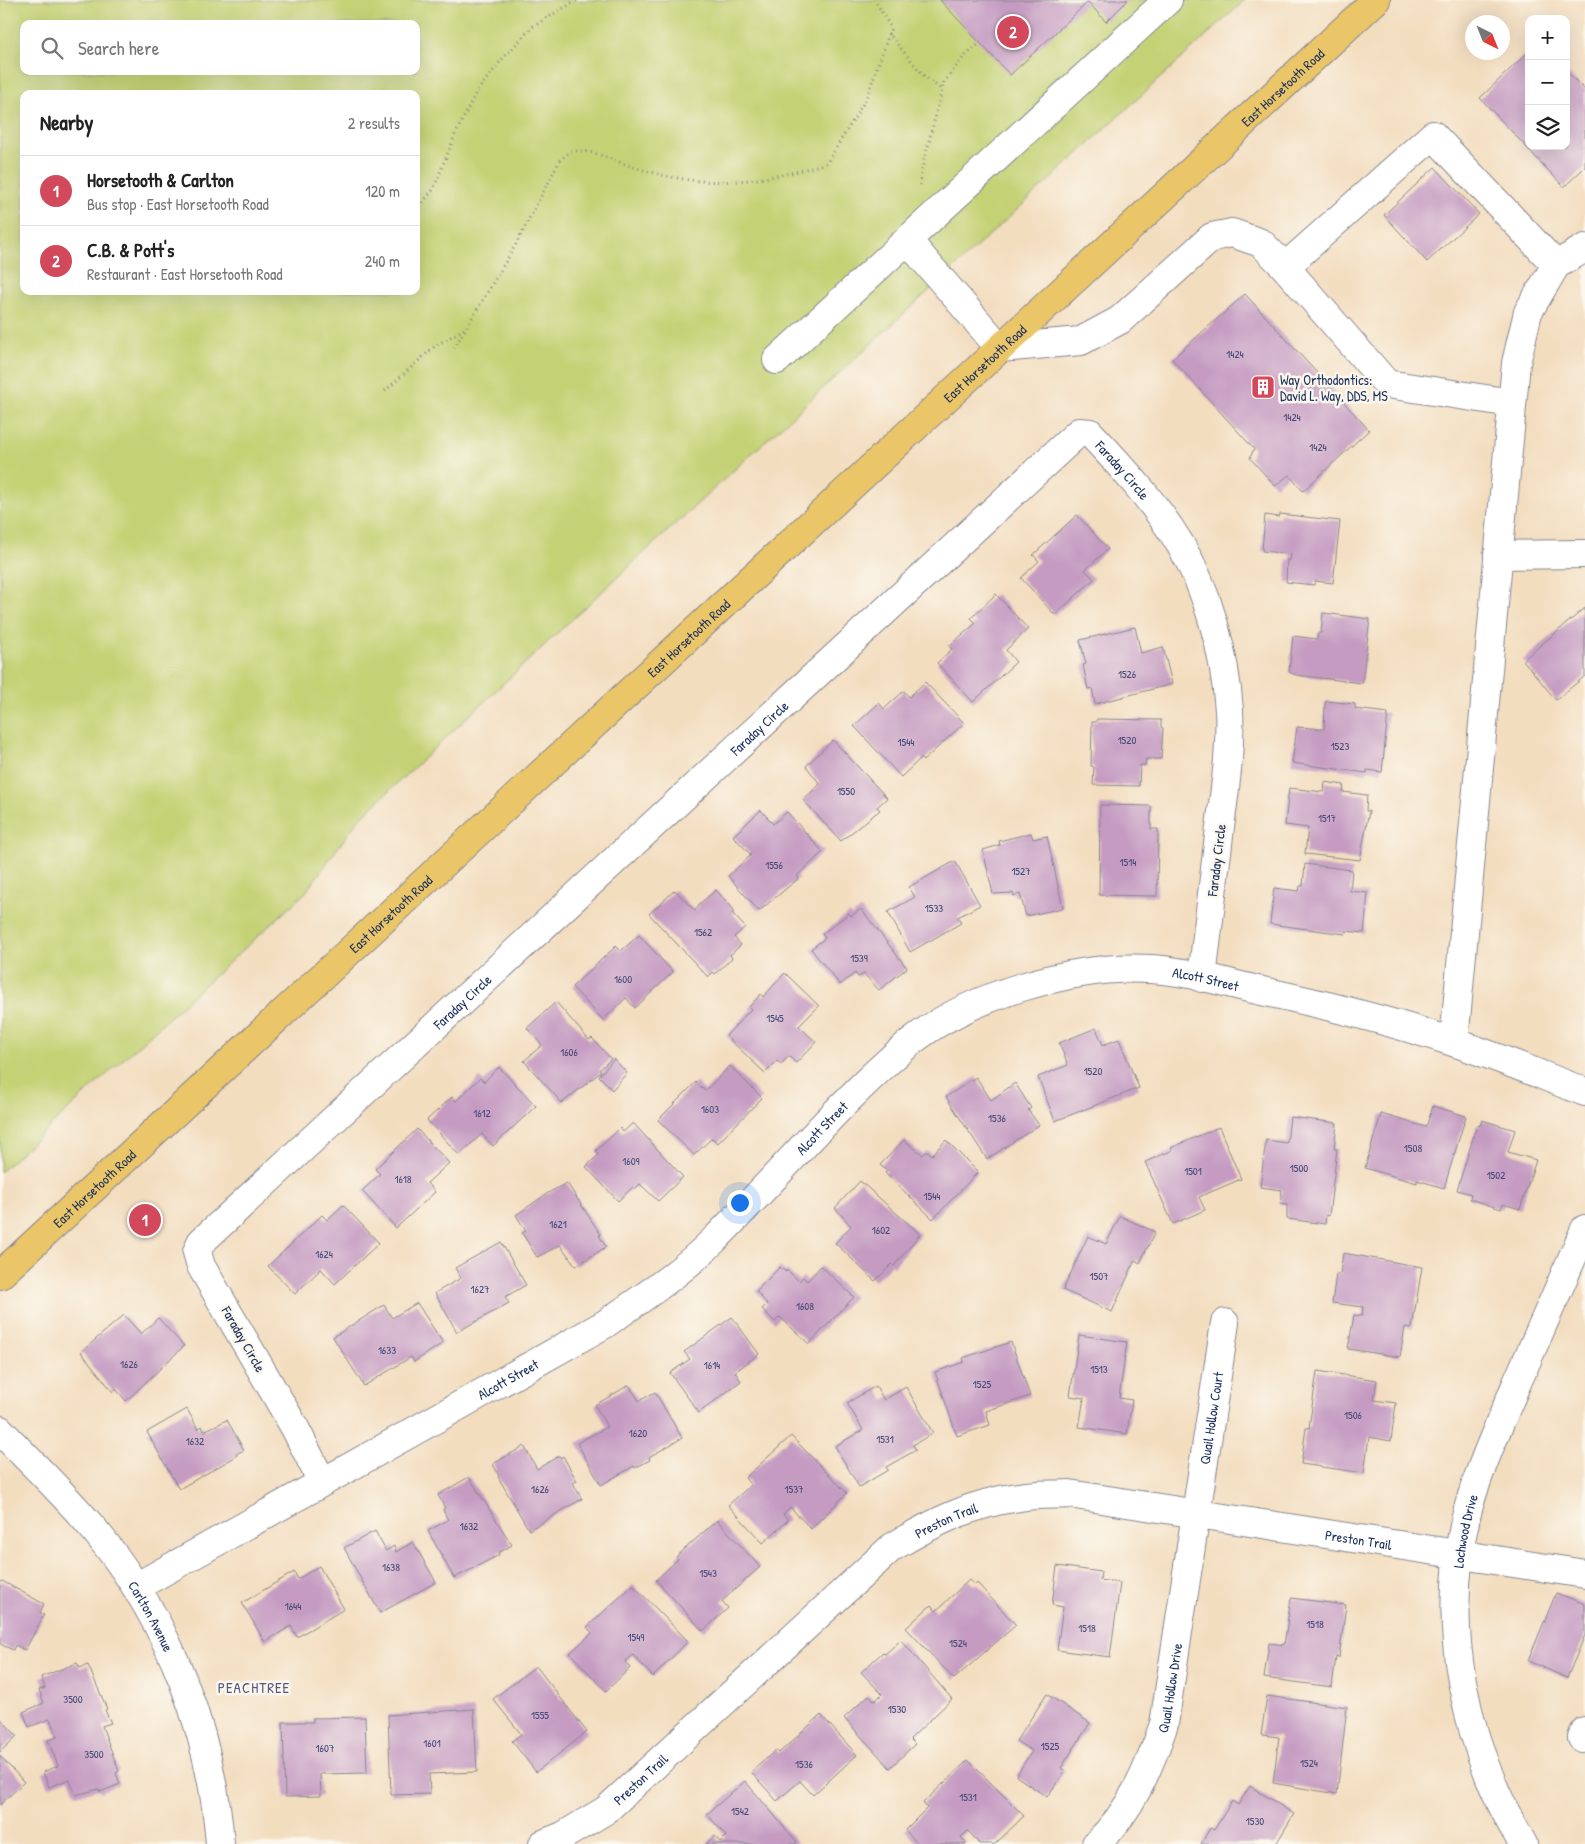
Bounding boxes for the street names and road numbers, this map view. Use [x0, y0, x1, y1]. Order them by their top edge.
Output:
street label: East Horsetooth Road [1237, 43, 1328, 130]
street label: East Horsetooth Road [939, 319, 1030, 406]
street label: Faraday Circle [1091, 435, 1155, 503]
street label: East Horsetooth Road [642, 594, 734, 681]
street label: Faraday Circle [725, 695, 792, 760]
street label: Faraday Circle [1202, 822, 1231, 898]
street label: East Horsetooth Road [345, 870, 436, 957]
street label: Alcott Street [1171, 962, 1241, 995]
street label: Faraday Circle [428, 969, 495, 1034]
street label: Alcott Street [791, 1096, 851, 1158]
street label: East Horsetooth Road [48, 1144, 140, 1231]
street label: Faraday Circle [216, 1302, 271, 1376]
street label: Alcott Street [474, 1354, 542, 1403]
street label: Quail Hollow Court [1194, 1370, 1227, 1465]
street label: Lochwood Drive [1448, 1491, 1482, 1569]
street label: Preston Trail [911, 1497, 980, 1542]
street label: Preston Trail [1324, 1524, 1394, 1554]
street label: Carlton Avenue [125, 1577, 179, 1655]
street label: Quail Hollow Drive [1152, 1641, 1186, 1735]
street label: Preston Trail [609, 1749, 671, 1809]

